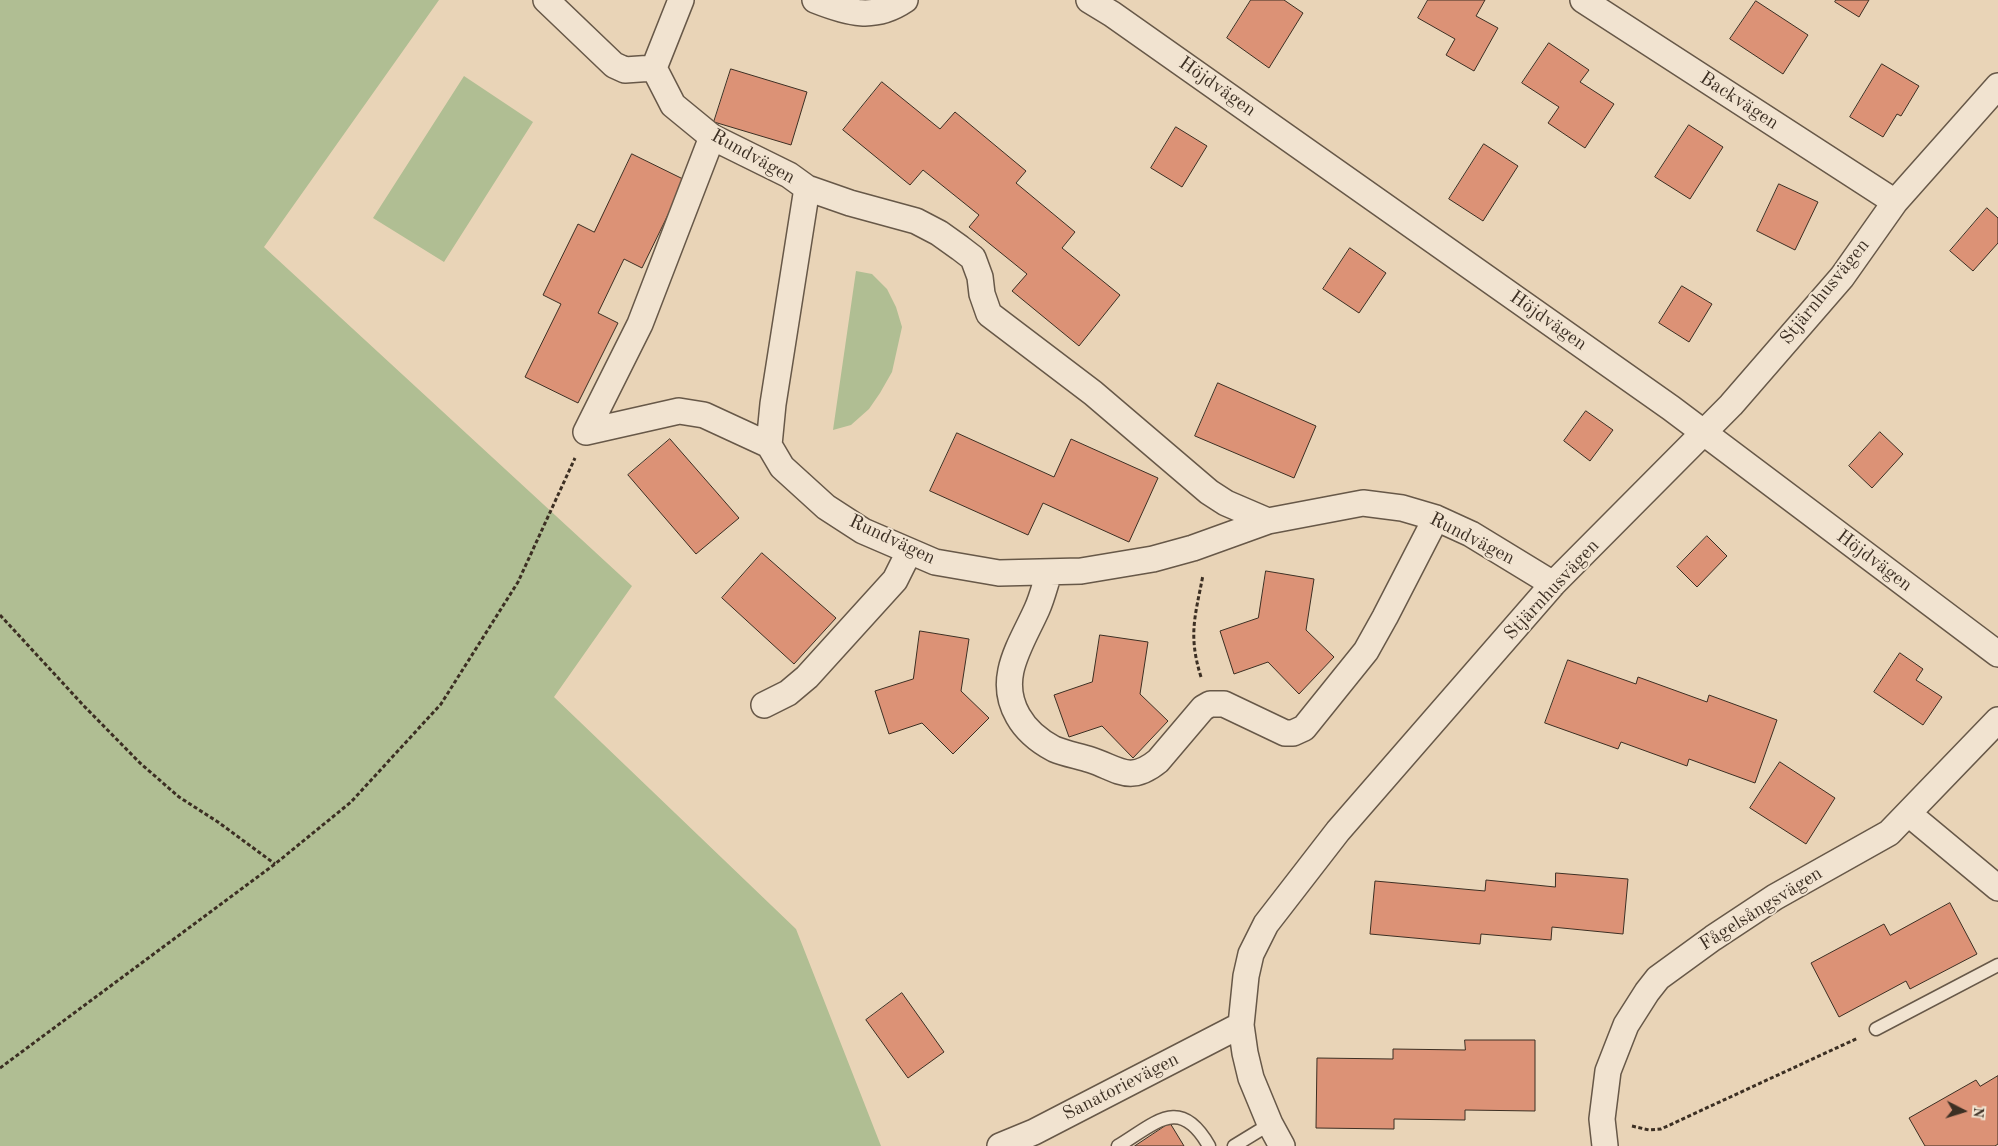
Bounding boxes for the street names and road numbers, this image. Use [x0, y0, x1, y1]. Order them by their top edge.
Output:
street label: Höjdvägen [1174, 52, 1260, 122]
street label: Backvägen [1695, 67, 1783, 135]
street label: Rundvägen [707, 125, 799, 189]
street label: Stjärnhusvägen [1775, 235, 1875, 349]
street label: Höjdvägen [1505, 286, 1591, 356]
street label: Rundvägen [1426, 508, 1518, 570]
street label: Rundvägen [845, 510, 939, 570]
street label: Höjdvägen [1832, 525, 1916, 597]
street label: Stjärnhusvägen [1500, 535, 1604, 645]
street label: Fågelsångsvägen [1695, 862, 1827, 956]
street label: Sanatorievägen [1059, 1048, 1183, 1126]

